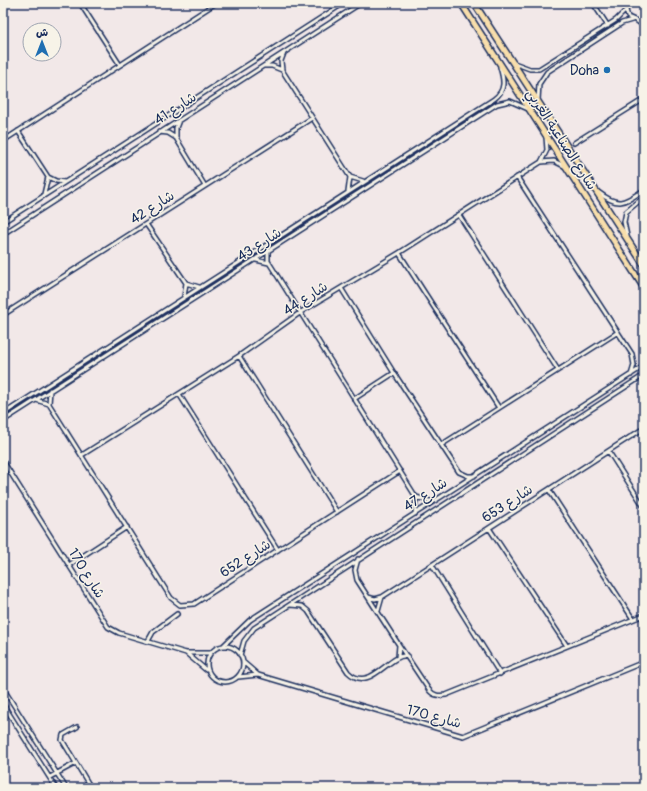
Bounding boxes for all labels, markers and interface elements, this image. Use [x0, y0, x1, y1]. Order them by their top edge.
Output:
north arrow [22, 22, 62, 62]
text: ش [36, 26, 48, 39]
place label: Doha [570, 62, 599, 79]
marker: Doha [602, 65, 612, 75]
street label: شارع الصناعية الغربي [519, 86, 601, 195]
street label: شارع 41 [151, 89, 200, 129]
street label: شارع 42 [127, 187, 178, 229]
street label: شارع 43 [234, 224, 285, 266]
street label: شارع 44 [280, 278, 331, 320]
street label: شارع 47 [400, 474, 451, 516]
street label: شارع 653 [479, 481, 536, 527]
street label: شارع 652 [217, 536, 274, 582]
street label: شارع 170 [64, 545, 109, 602]
street label: شارع 170 [404, 701, 463, 733]

